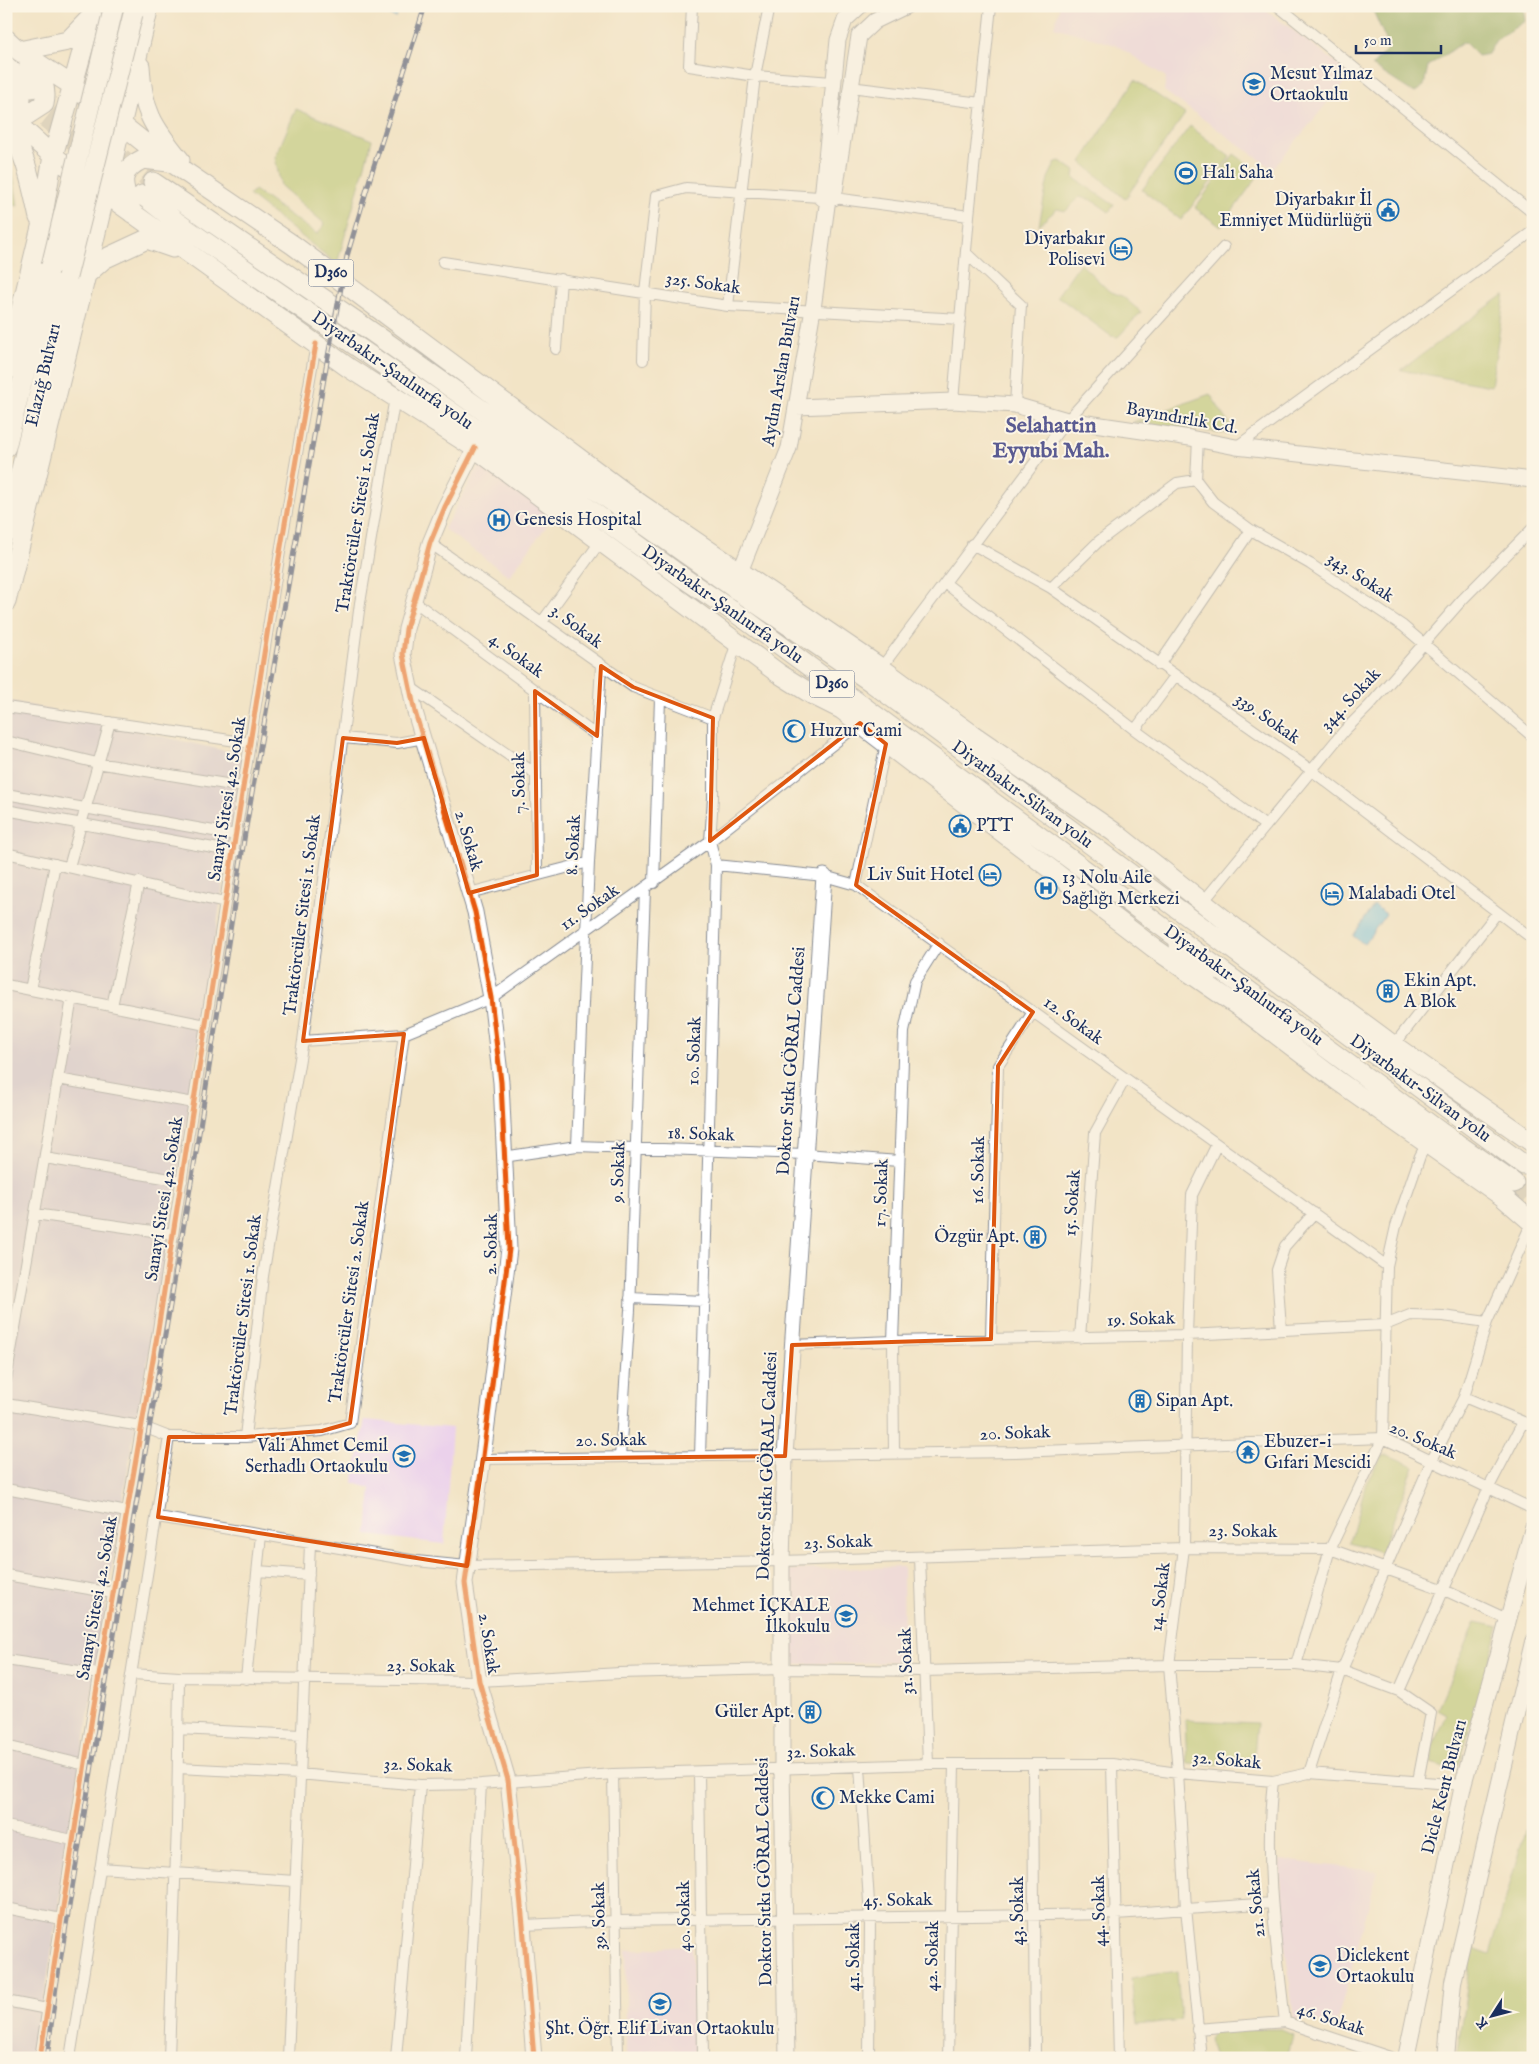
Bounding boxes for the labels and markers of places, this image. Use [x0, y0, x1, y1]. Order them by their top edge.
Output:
place label: Mesut Yılmaz Ortaokulu [1270, 63, 1373, 107]
school or university icon: Mesut Yılmaz Ortaokulu [1242, 72, 1266, 96]
sports icon: Halı Saha [1174, 161, 1198, 185]
place label: Halı Saha [1202, 162, 1274, 185]
place label: Diyarbakır İl Emniyet Müdürlüğü [1219, 188, 1372, 233]
public building icon: Diyarbakır İl Emniyet Müdürlüğü [1376, 198, 1400, 222]
place label: Diyarbakır Polisevi [1024, 228, 1105, 272]
hotel icon: Diyarbakır Polisevi [1109, 237, 1133, 261]
hospital icon: Genesis Hospital [487, 508, 511, 532]
place label: Genesis Hospital [515, 509, 641, 532]
mosque icon: Huzur Cami [782, 719, 806, 743]
place label: Huzur Cami [810, 720, 902, 743]
public building icon: PTT [948, 814, 972, 838]
place label: PTT [976, 815, 1013, 838]
hotel icon: Liv Suit Hotel [978, 863, 1002, 887]
place label: Liv Suit Hotel [867, 864, 974, 887]
place label: 13 Nolu Aile Sağlığı Merkezi [1062, 867, 1180, 911]
hospital icon: 13 Nolu Aile Sağlığı Merkezi [1034, 876, 1058, 900]
hotel icon: Malabadi Otel [1320, 882, 1344, 906]
place label: Malabadi Otel [1348, 883, 1456, 906]
place label: Ekin Apt. A Blok [1403, 970, 1476, 1014]
building icon: Ekin Apt. A Blok [1376, 979, 1400, 1003]
place label: Özgür Apt. [934, 1225, 1019, 1249]
building icon: Özgür Apt. [1023, 1225, 1047, 1249]
building icon: Sipan Apt. [1128, 1389, 1152, 1413]
place label: Sipan Apt. [1156, 1390, 1233, 1413]
place label: Ebuzer-i Gıfari Mescidi [1264, 1431, 1371, 1475]
place label: Vali Ahmet Cemil Serhadlı Ortaokulu [245, 1435, 388, 1479]
temple icon: Ebuzer-i Gıfari Mescidi [1236, 1440, 1260, 1464]
school or university icon: Vali Ahmet Cemil Serhadlı Ortaokulu [392, 1444, 416, 1468]
place label: Mehmet İÇKALE İlkokulu [692, 1594, 830, 1639]
school or university icon: Mehmet İÇKALE İlkokulu [834, 1604, 858, 1628]
building icon: Güler Apt. [798, 1700, 822, 1724]
place label: Güler Apt. [715, 1701, 794, 1724]
mosque icon: Mekke Cami [811, 1786, 835, 1810]
place label: Mekke Cami [839, 1787, 935, 1810]
place label: Diclekent Ortaokulu [1336, 1945, 1414, 1989]
school or university icon: Diclekent Ortaokulu [1308, 1954, 1332, 1978]
school or university icon: Şht. Öğr. Elif Livan Ortaokulu [648, 1992, 672, 2016]
place label: Şht. Öğr. Elif Livan Ortaokulu [545, 2017, 775, 2041]

